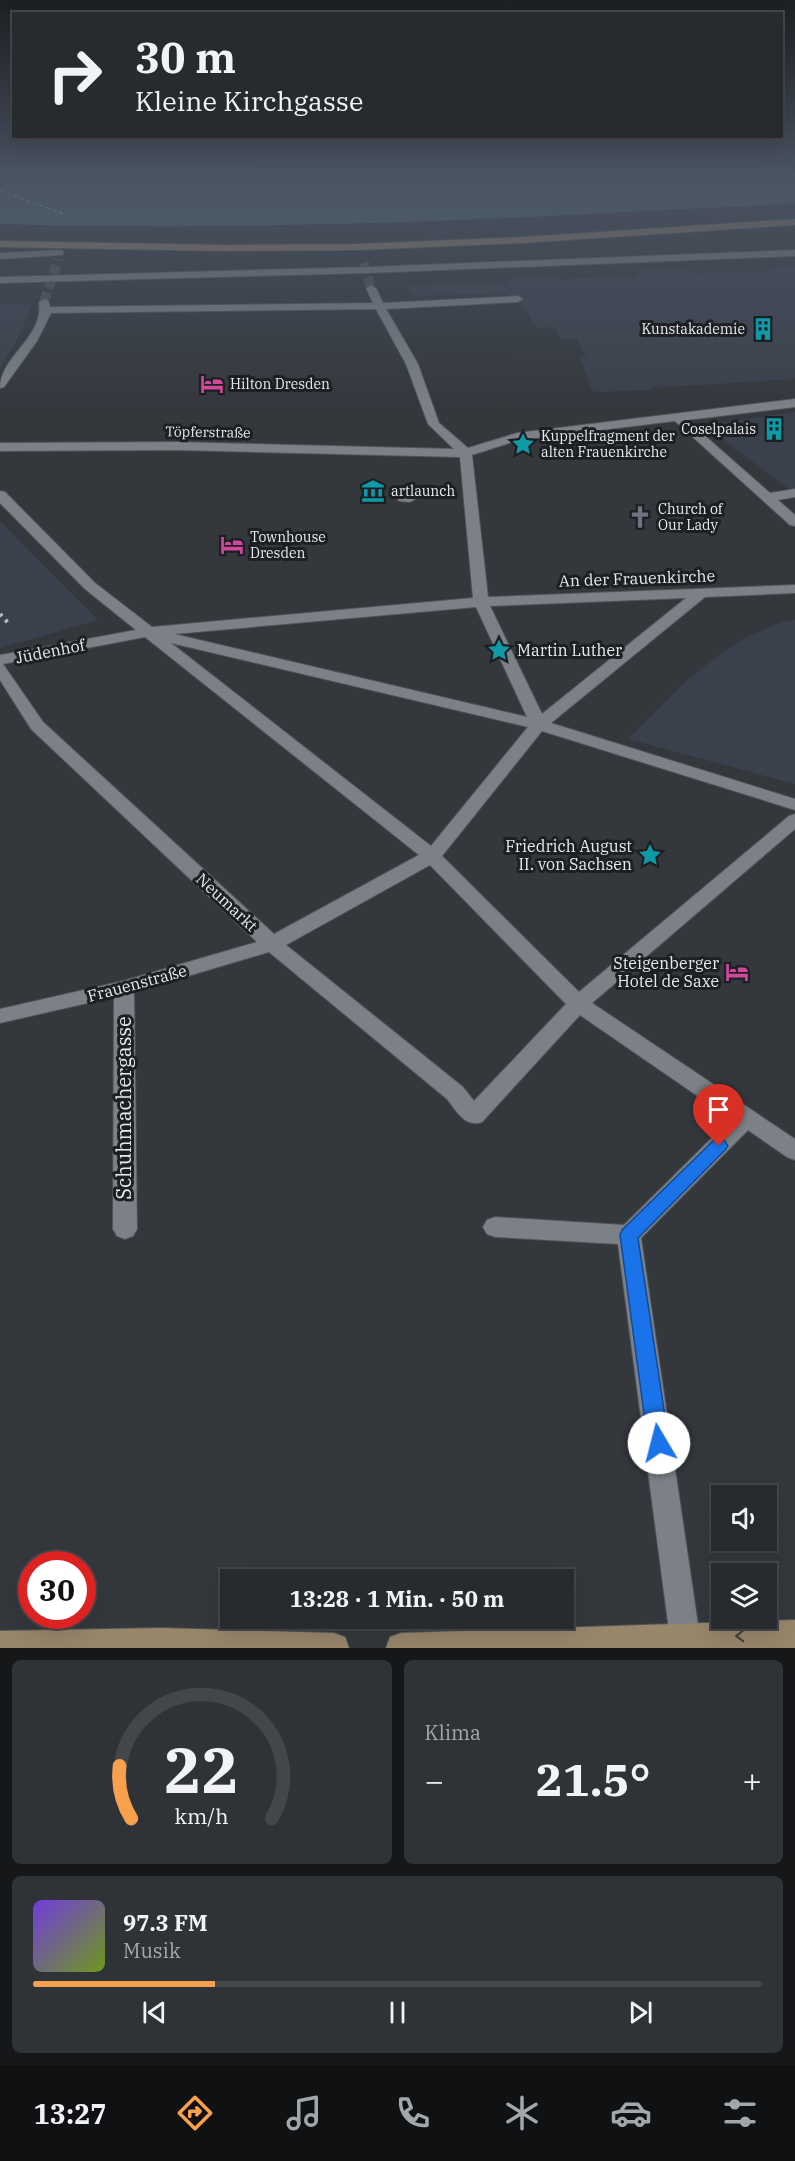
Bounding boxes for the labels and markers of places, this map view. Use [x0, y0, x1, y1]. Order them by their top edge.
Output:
building icon: Kunstakademie [750, 316, 776, 342]
place label: Kunstakademie [641, 320, 745, 338]
hotel icon: Hilton Dresden [199, 371, 225, 397]
place label: Hilton Dresden [230, 375, 330, 393]
building icon: Coselpalais [761, 416, 787, 442]
place label: Coselpalais [681, 420, 756, 438]
place label: Kuppelfragment der alten Frauenkirche [541, 427, 675, 461]
place icon: Kuppelfragment der alten Frauenkirche [510, 431, 536, 457]
museum icon: artlaunch [360, 478, 386, 504]
place label: artlaunch [391, 482, 456, 500]
place label: Church of Our Lady [658, 500, 724, 534]
church icon: Church of Our Lady [627, 504, 653, 530]
place label: Townhouse Dresden [250, 528, 326, 562]
hotel icon: Townhouse Dresden [219, 532, 245, 558]
place icon: Martin Luther [486, 637, 512, 663]
place label: Martin Luther [517, 640, 622, 660]
place label: Friedrich August II. von Sachsen [505, 836, 632, 874]
place icon: Friedrich August II. von Sachsen [637, 842, 663, 868]
place label: Steigenberger Hotel de Saxe [613, 953, 719, 991]
hotel icon: Steigenberger Hotel de Saxe [724, 959, 750, 985]
pin [693, 1084, 744, 1146]

